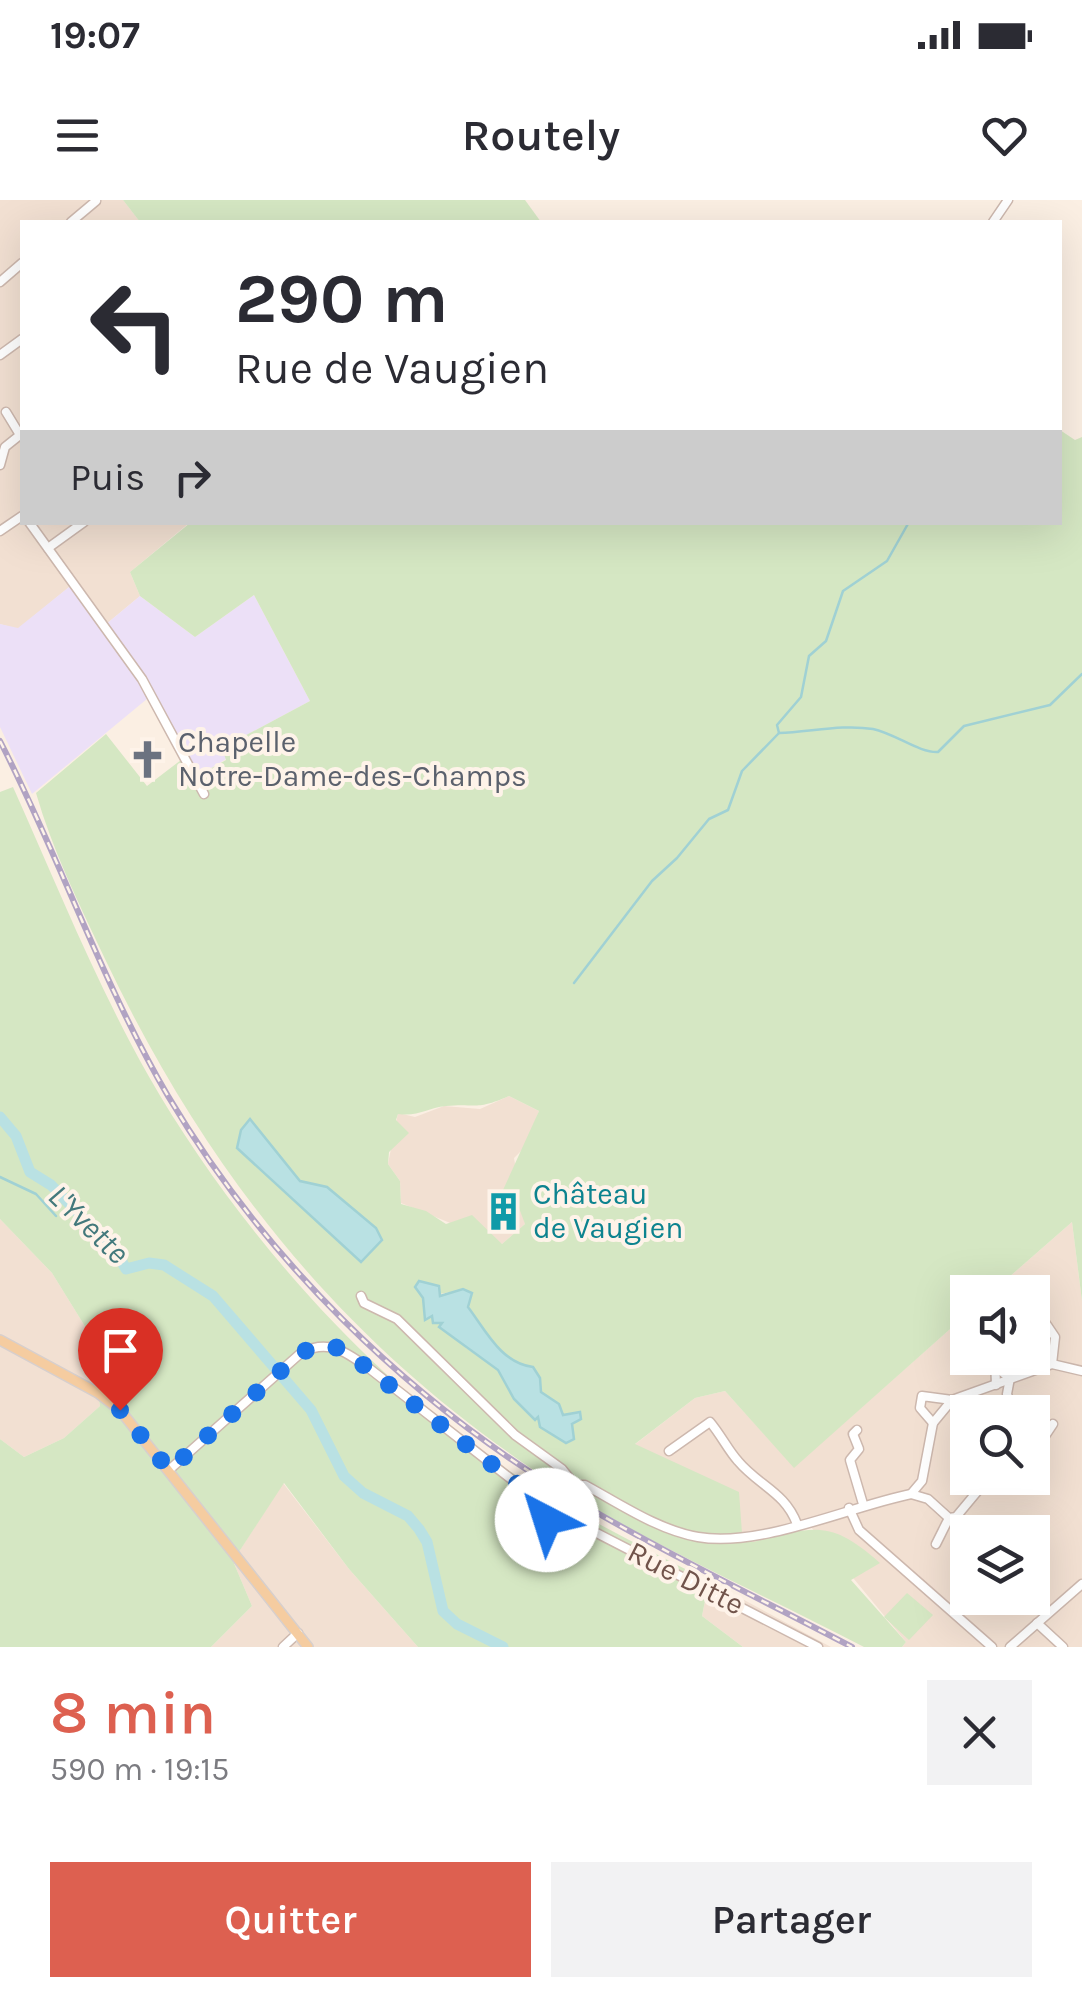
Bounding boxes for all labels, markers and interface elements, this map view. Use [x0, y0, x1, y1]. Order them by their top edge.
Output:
text: 19:07 [50, 13, 140, 58]
icon: menu [50, 108, 105, 163]
icon: heart [977, 108, 1032, 163]
text: Routely [462, 109, 620, 161]
text: 290 m [235, 258, 448, 340]
icon: left [70, 260, 200, 390]
text: Rue de Vaugien [235, 342, 549, 394]
icon: right [165, 450, 220, 505]
text: Puis [70, 455, 145, 500]
place label: Chapelle Notre-Dame-des-Champs [178, 724, 527, 794]
church icon: Chapelle Notre-Dame-des-Champs [127, 738, 169, 780]
place label: Château de Vaugien [533, 1176, 683, 1246]
water label: L'Yvette [41, 1177, 137, 1272]
building icon: Château de Vaugien [482, 1190, 524, 1232]
map controls [950, 1275, 1050, 1615]
button: sound [950, 1275, 1050, 1375]
pin [78, 1308, 163, 1411]
icon: arrive [93, 1323, 148, 1378]
button: search [950, 1395, 1050, 1495]
position arrow [495, 1468, 599, 1572]
button: layers [950, 1515, 1050, 1615]
street label: Rue Ditte [622, 1533, 750, 1623]
text: 8 min [50, 1678, 216, 1748]
button: close [927, 1680, 1032, 1785]
text: 590 m · 19:15 [50, 1751, 229, 1788]
button: Quitter [50, 1862, 531, 1977]
button: Partager [551, 1862, 1032, 1977]

